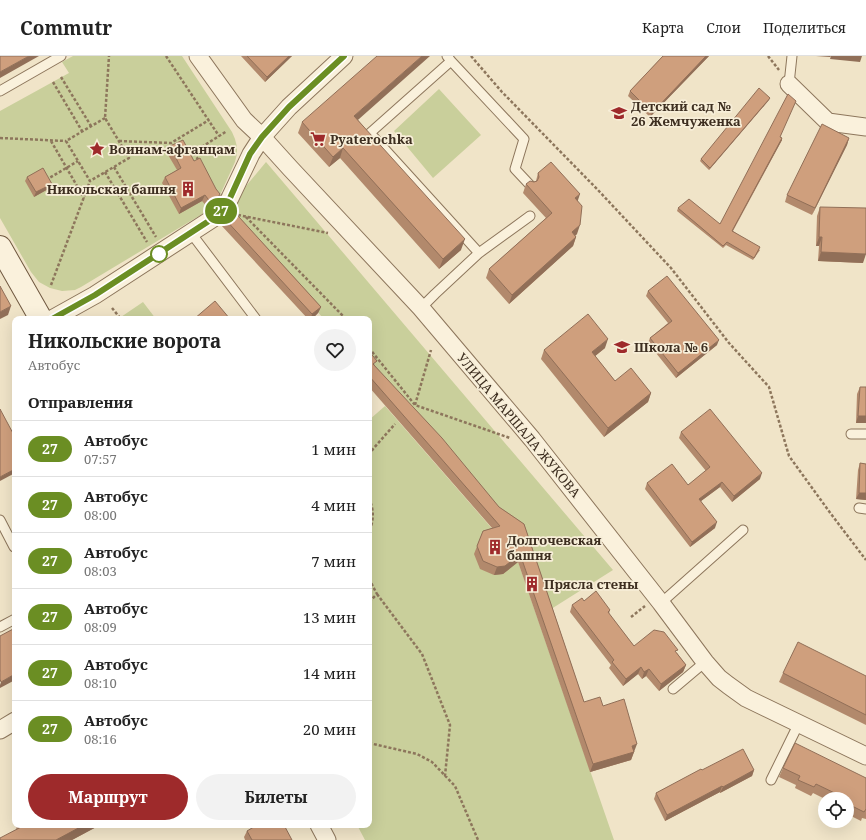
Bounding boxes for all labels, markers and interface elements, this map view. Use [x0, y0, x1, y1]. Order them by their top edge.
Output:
text: Commutr [20, 15, 112, 41]
text: Карта [642, 18, 684, 37]
text: Слои [706, 18, 741, 37]
text: Поделиться [763, 18, 846, 37]
place label: Детский сад № 26 Жемчуженка [631, 97, 741, 130]
school or university icon: Детский сад № 26 Жемчуженка [610, 104, 628, 122]
supermarket icon: Pyaterochka [309, 130, 327, 148]
place label: Pyaterochka [330, 130, 413, 148]
place icon: Воинам-афганцам [88, 140, 106, 158]
place label: Воинам-афганцам [109, 140, 235, 158]
place label: Никольская башня [47, 180, 176, 198]
building icon: Никольская башня [179, 180, 197, 198]
line badge: 27 [203, 198, 239, 224]
text: 27 [213, 201, 229, 220]
unlabelled marker [150, 245, 168, 263]
text: Никольские ворота [28, 328, 221, 354]
button: heart [314, 329, 356, 371]
school or university icon: Школа № 6 [613, 338, 631, 356]
place label: Школа № 6 [634, 338, 708, 356]
street label: УЛИЦА МАРШАЛА ЖУКОВА [453, 349, 585, 502]
text: Автобус [28, 356, 80, 374]
text: Отправления [28, 392, 133, 412]
text: Автобус [84, 430, 148, 450]
text: 27 [42, 439, 58, 458]
text: 1 мин [311, 439, 356, 459]
text: 07:57 [84, 450, 117, 468]
text: Автобус [84, 486, 148, 506]
text: 27 [42, 495, 58, 514]
text: 4 мин [311, 495, 356, 515]
text: 08:00 [84, 506, 117, 524]
place label: Долгочевская башня [507, 531, 602, 564]
building icon: Долгочевская башня [486, 538, 504, 556]
text: Автобус [84, 542, 148, 562]
text: 27 [42, 551, 58, 570]
text: 7 мин [311, 551, 356, 571]
text: 08:03 [84, 562, 117, 580]
building icon: Прясла стены [523, 575, 541, 593]
place label: Прясла стены [544, 575, 639, 593]
text: Автобус [84, 598, 148, 618]
text: 27 [42, 607, 58, 626]
text: 13 мин [303, 607, 356, 627]
text: 08:09 [84, 618, 117, 636]
text: Автобус [84, 654, 148, 674]
text: 27 [42, 663, 58, 682]
text: 14 мин [303, 663, 356, 683]
text: 08:10 [84, 674, 117, 692]
text: Автобус [84, 710, 148, 730]
text: 27 [42, 719, 58, 738]
text: 20 мин [303, 719, 356, 739]
text: 08:16 [84, 730, 117, 748]
button: Маршрут [28, 774, 188, 820]
button: Билеты [196, 774, 356, 820]
map controls [818, 792, 854, 828]
button: locate [818, 792, 854, 828]

